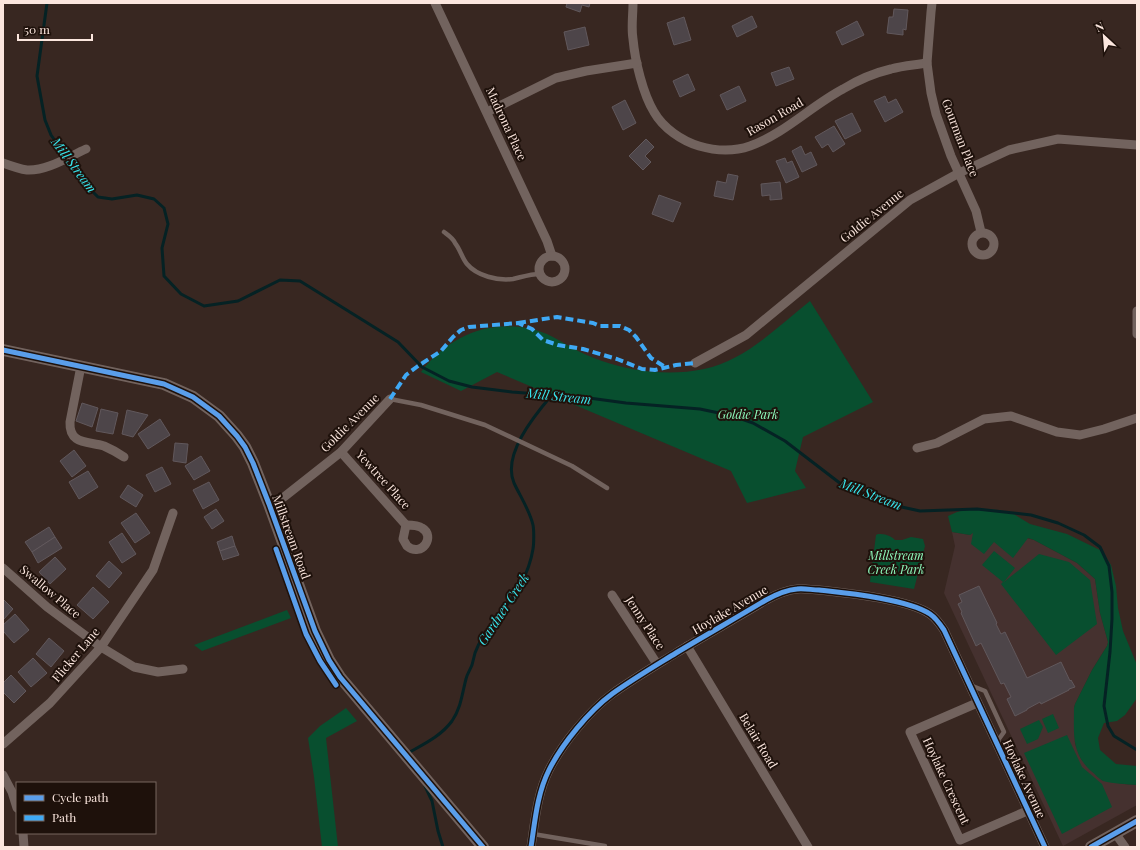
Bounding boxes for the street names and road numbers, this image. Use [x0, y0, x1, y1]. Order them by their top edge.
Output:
street label: Madrona Place [483, 84, 531, 163]
street label: Rason Road [743, 93, 806, 139]
street label: Gourman Place [939, 96, 983, 179]
street label: Goldie Avenue [836, 185, 906, 246]
street label: Goldie Avenue [316, 389, 382, 455]
street label: Yewtree Place [352, 446, 415, 512]
street label: Millstream Road [269, 492, 315, 581]
street label: Swallow Place [17, 561, 85, 621]
street label: Hoylake Avenue [689, 581, 770, 637]
street label: Jenny Place [622, 592, 669, 652]
street label: Flicker Lane [48, 624, 103, 685]
street label: Belair Road [736, 710, 782, 771]
street label: Hoylake Crescent [920, 735, 974, 827]
street label: Hoylake Avenue [1000, 737, 1050, 820]

